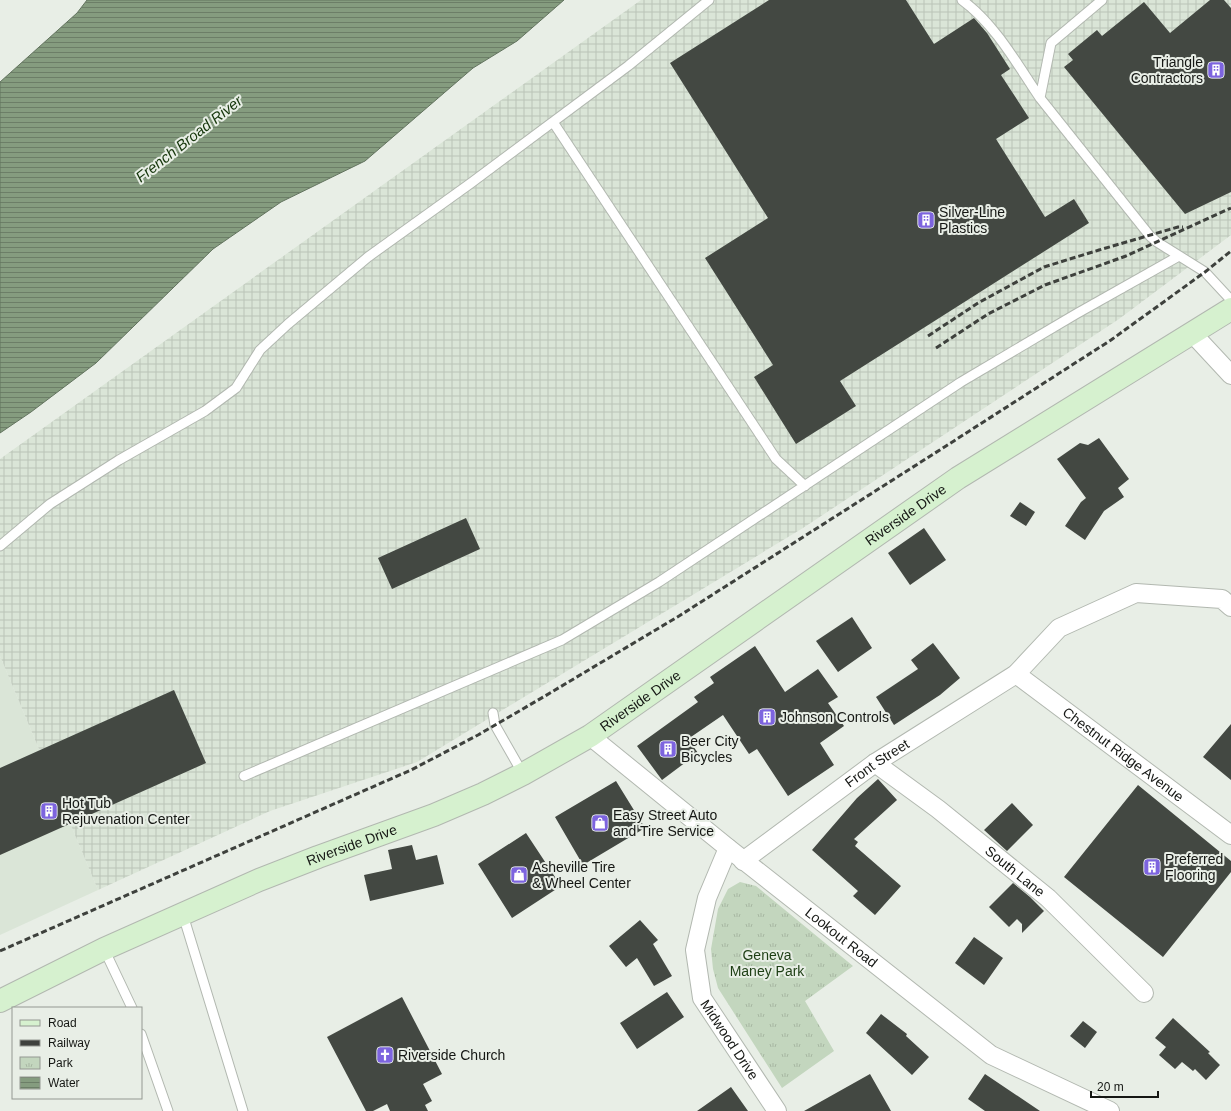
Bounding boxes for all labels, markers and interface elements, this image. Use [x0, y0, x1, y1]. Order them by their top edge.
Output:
place label: Triangle Contractors [1131, 54, 1203, 86]
building icon: Triangle Contractors [1206, 60, 1226, 80]
water label: French Broad River [132, 91, 246, 185]
place label: Silver-Line Plastics [939, 204, 1005, 236]
building icon: Silver-Line Plastics [916, 210, 936, 230]
street label: Riverside Drive [862, 481, 949, 549]
street label: Riverside Drive [597, 667, 684, 735]
street label: Chestnut Ridge Avenue [1060, 704, 1187, 805]
building icon: Johnson Controls [757, 707, 777, 727]
place label: Johnson Controls [780, 709, 889, 725]
place label: Beer City Bicycles [681, 733, 739, 765]
street label: Front Street [842, 736, 912, 791]
building icon: Beer City Bicycles [658, 739, 678, 759]
place label: Hot Tub Rejuvenation Center [62, 795, 190, 827]
building icon: Hot Tub Rejuvenation Center [39, 801, 59, 821]
place label: Easy Street Auto and Tire Service [613, 807, 717, 839]
shop icon: Easy Street Auto and Tire Service [590, 813, 610, 833]
street label: Riverside Drive [304, 821, 399, 869]
street label: South Lane [982, 842, 1048, 900]
place label: Preferred Flooring [1165, 851, 1223, 883]
building icon: Preferred Flooring [1142, 857, 1162, 877]
place label: Asheville Tire & Wheel Center [532, 859, 631, 891]
shop icon: Asheville Tire & Wheel Center [509, 865, 529, 885]
street label: Lookout Road [802, 904, 881, 971]
park label: Geneva Maney Park [730, 947, 805, 979]
street label: Midwood Drive [697, 997, 762, 1083]
legend [12, 1007, 142, 1099]
text: Road [48, 1016, 77, 1030]
text: Railway [48, 1036, 90, 1050]
church icon: Riverside Church [375, 1045, 395, 1065]
place label: Riverside Church [398, 1047, 505, 1063]
text: Park [48, 1056, 74, 1070]
scale bar [1091, 1073, 1158, 1099]
text: Water [48, 1076, 80, 1090]
text: 20 m [1097, 1080, 1124, 1094]

